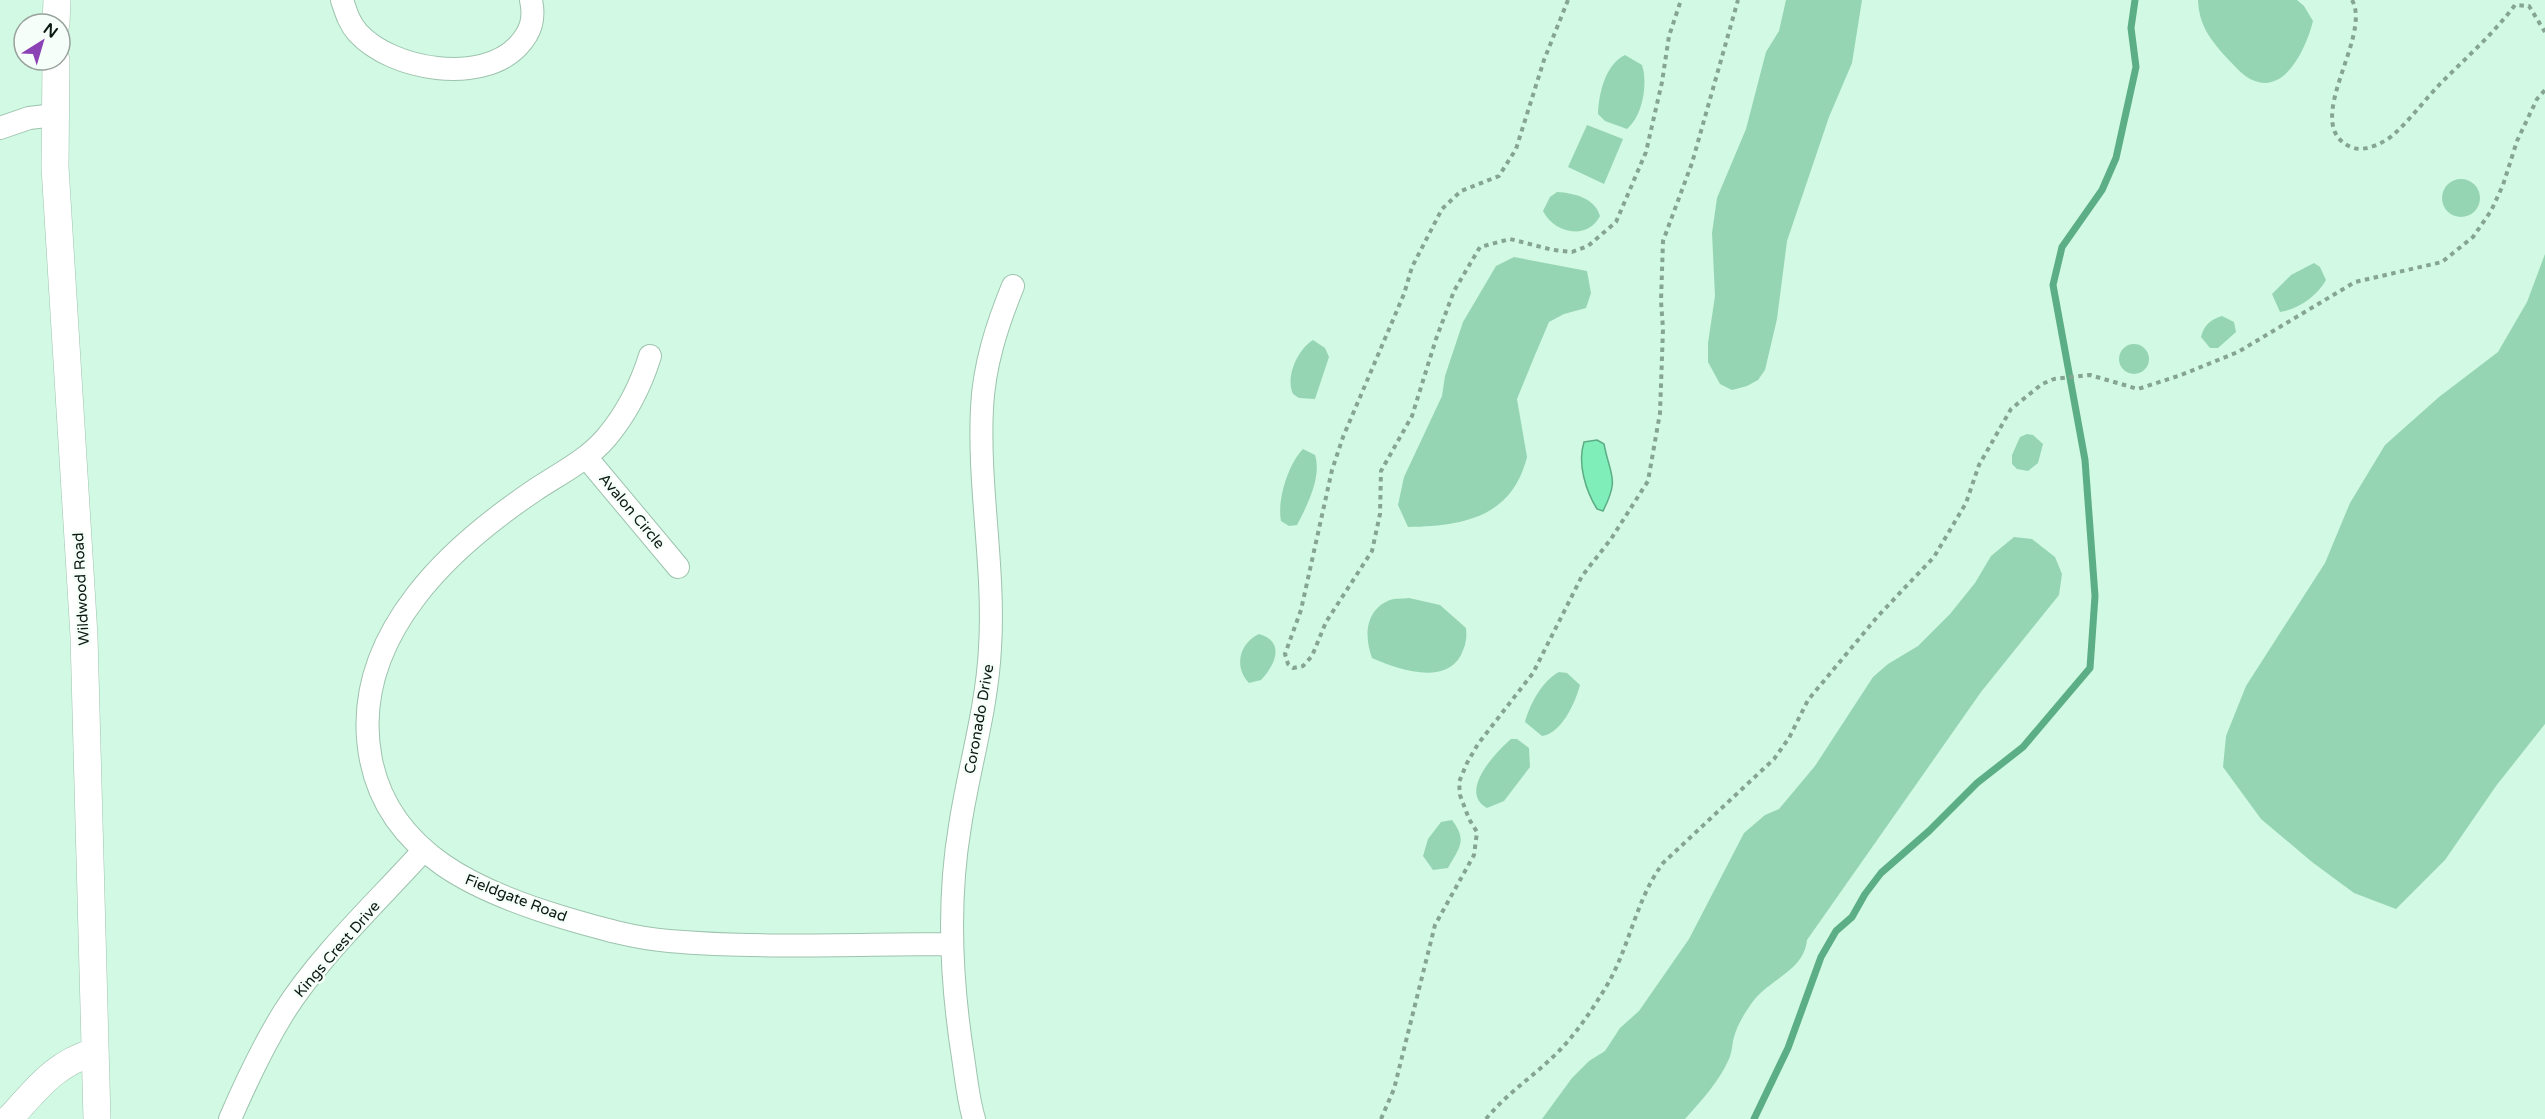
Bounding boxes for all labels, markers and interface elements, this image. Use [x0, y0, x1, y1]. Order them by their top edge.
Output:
north arrow [12, 12, 72, 72]
text: N [39, 19, 62, 43]
street label: Avalon Circle [595, 470, 669, 552]
street label: Wildwood Road [69, 532, 93, 646]
street label: Coronado Drive [961, 663, 997, 775]
street label: Fieldgate Road [462, 870, 570, 926]
street label: Kings Crest Drive [290, 897, 384, 1001]

